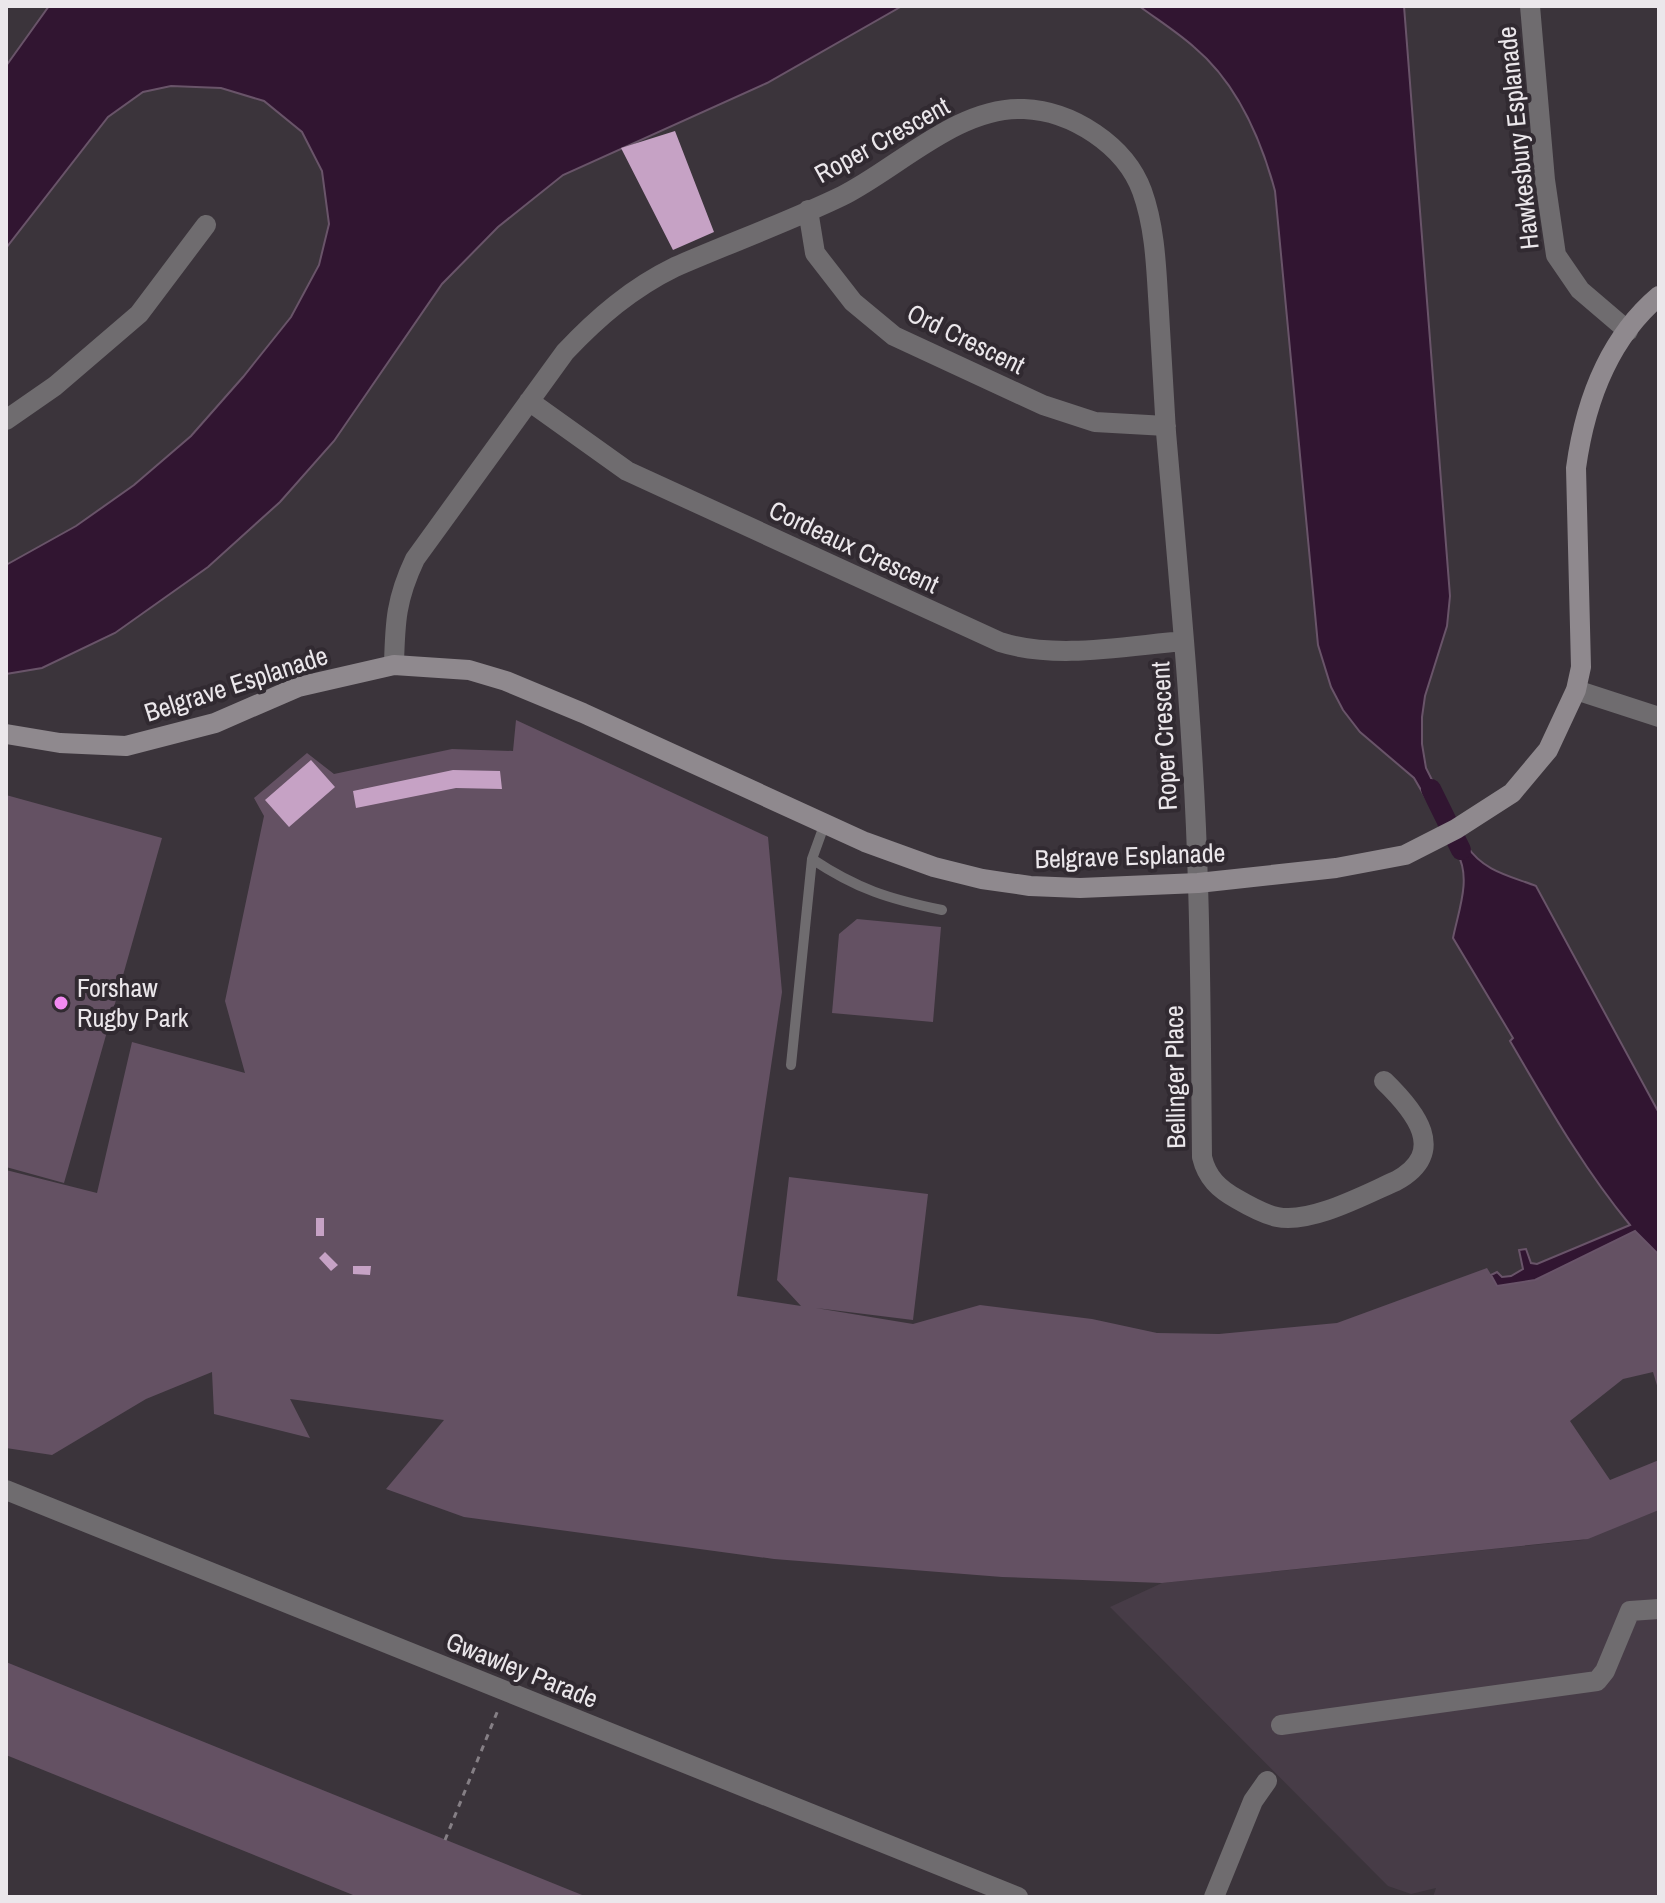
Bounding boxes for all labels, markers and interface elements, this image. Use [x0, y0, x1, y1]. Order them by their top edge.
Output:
street label: Hawkesbury Esplanade [1488, 25, 1547, 251]
street label: Roper Crescent [808, 88, 956, 191]
street label: Ord Crescent [902, 295, 1031, 382]
street label: Cordeaux Crescent [764, 492, 945, 601]
street label: Belgrave Esplanade [140, 637, 332, 730]
street label: Roper Crescent [1142, 660, 1185, 811]
street label: Belgrave Esplanade [1034, 835, 1226, 876]
place label: Forshaw Rugby Park [77, 970, 189, 1035]
marker: Forshaw Rugby Park [52, 994, 70, 1012]
street label: Bellinger Place [1156, 1005, 1193, 1149]
street label: Gwawley Parade [441, 1623, 603, 1716]

